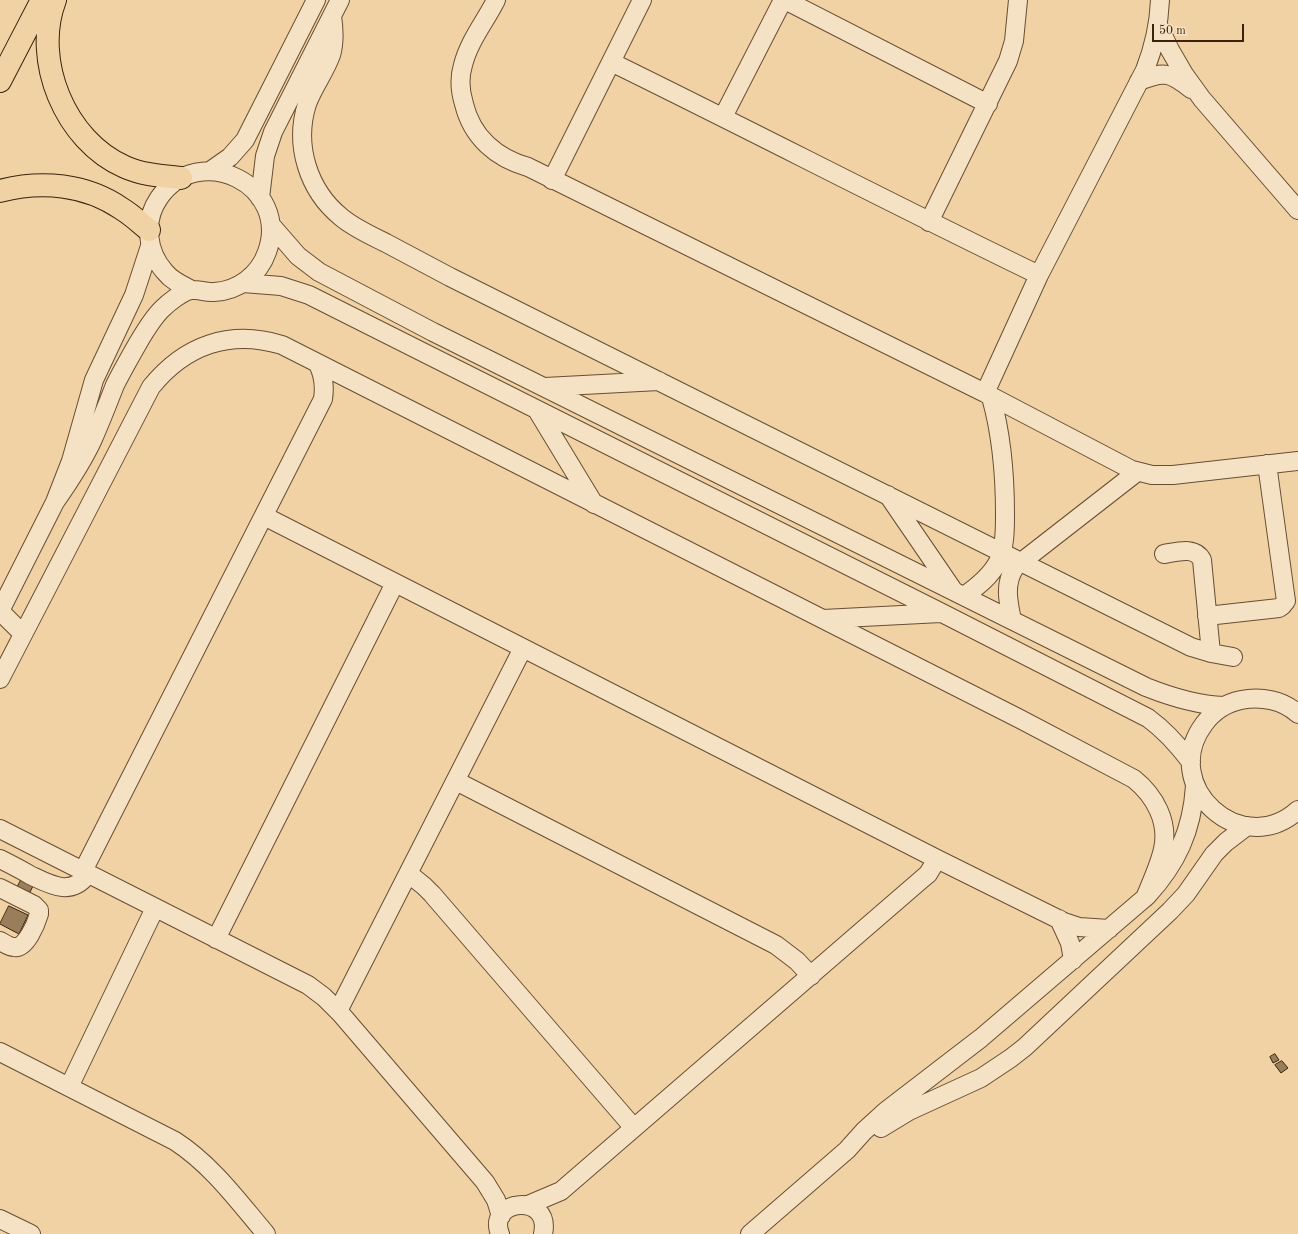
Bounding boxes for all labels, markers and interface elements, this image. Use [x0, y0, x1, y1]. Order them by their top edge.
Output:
scale bar [1154, 16, 1246, 42]
text: 50 m [1159, 25, 1186, 37]

